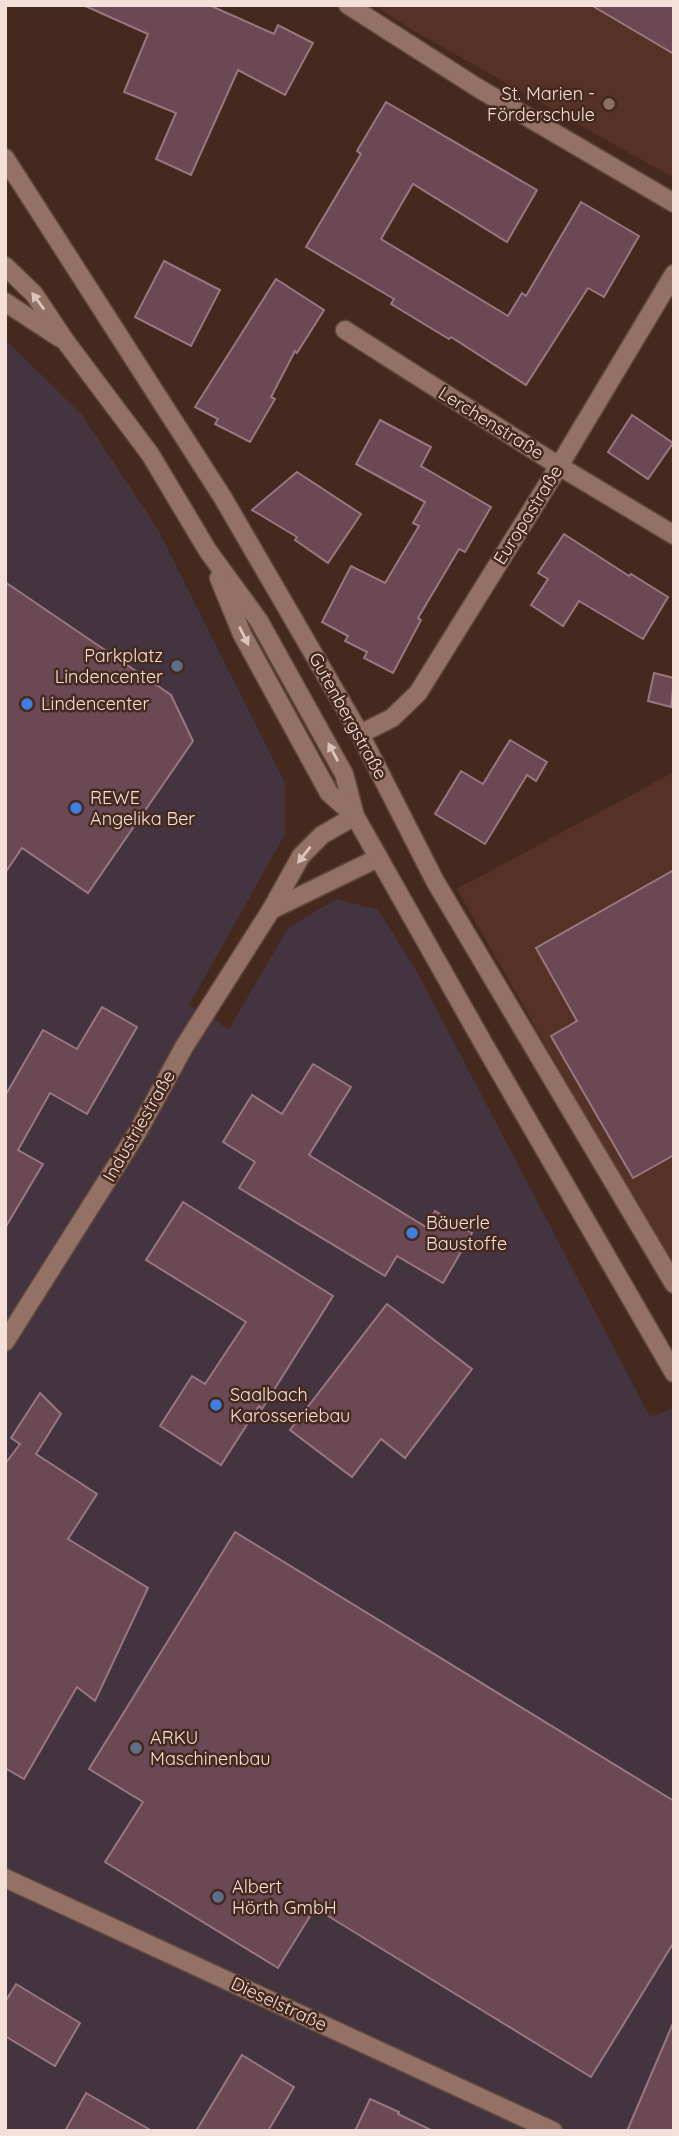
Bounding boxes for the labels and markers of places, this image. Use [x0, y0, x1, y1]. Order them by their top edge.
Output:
place label: St. Marien - Förderschule [487, 82, 595, 126]
marker: St. Marien - Förderschule [601, 96, 617, 112]
place label: Parkplatz Lindencenter [55, 644, 163, 688]
marker: Parkplatz Lindencenter [169, 658, 185, 674]
place label: Lindencenter [41, 692, 149, 715]
marker: Lindencenter [19, 696, 35, 712]
place label: REWE Angelika Ber [90, 786, 195, 830]
marker: REWE Angelika Ber [68, 800, 84, 816]
place label: Bäuerle Baustoffe [426, 1211, 507, 1255]
marker: Bäuerle Baustoffe [404, 1225, 420, 1241]
place label: Saalbach Karosseriebau [230, 1383, 350, 1427]
marker: Saalbach Karosseriebau [208, 1397, 224, 1413]
place label: ARKU Maschinenbau [150, 1726, 271, 1770]
marker: ARKU Maschinenbau [128, 1740, 144, 1756]
place label: Albert Hörth GmbH [232, 1875, 337, 1919]
marker: Albert Hörth GmbH [210, 1889, 226, 1905]

